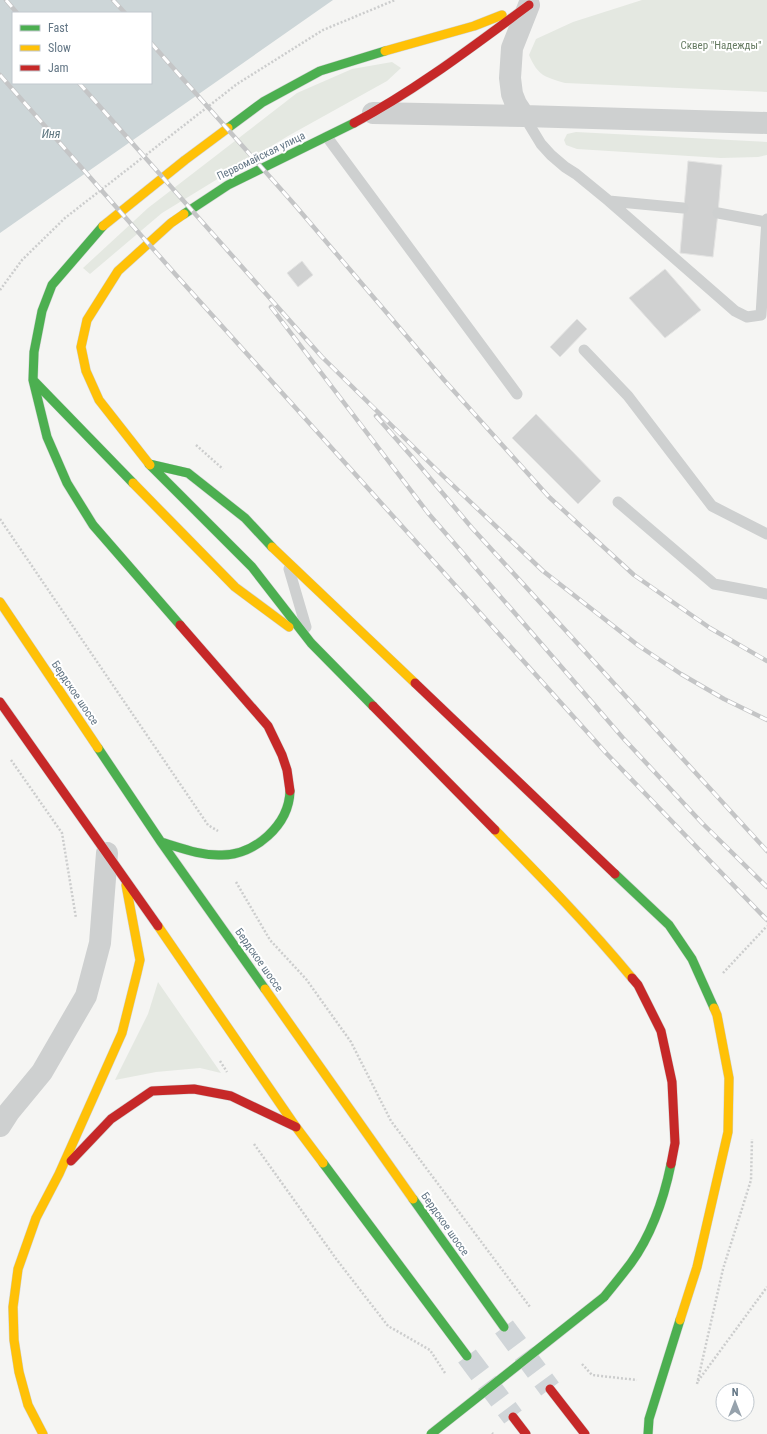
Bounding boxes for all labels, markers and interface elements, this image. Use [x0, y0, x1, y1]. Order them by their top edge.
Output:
legend [12, 12, 152, 84]
text: Fast [48, 21, 69, 35]
park label: Сквер "Надежды" [680, 39, 762, 52]
text: Slow [48, 41, 71, 55]
text: Jam [48, 61, 69, 75]
water label: Иня [42, 127, 61, 141]
street label: Первомайская улица [215, 129, 307, 183]
street label: Бердское шоссе [49, 658, 101, 728]
street label: Бердское шоссе [232, 926, 286, 994]
street label: Бердское шоссе [418, 1190, 472, 1258]
north arrow [715, 1382, 755, 1422]
text: N [732, 1386, 739, 1399]

